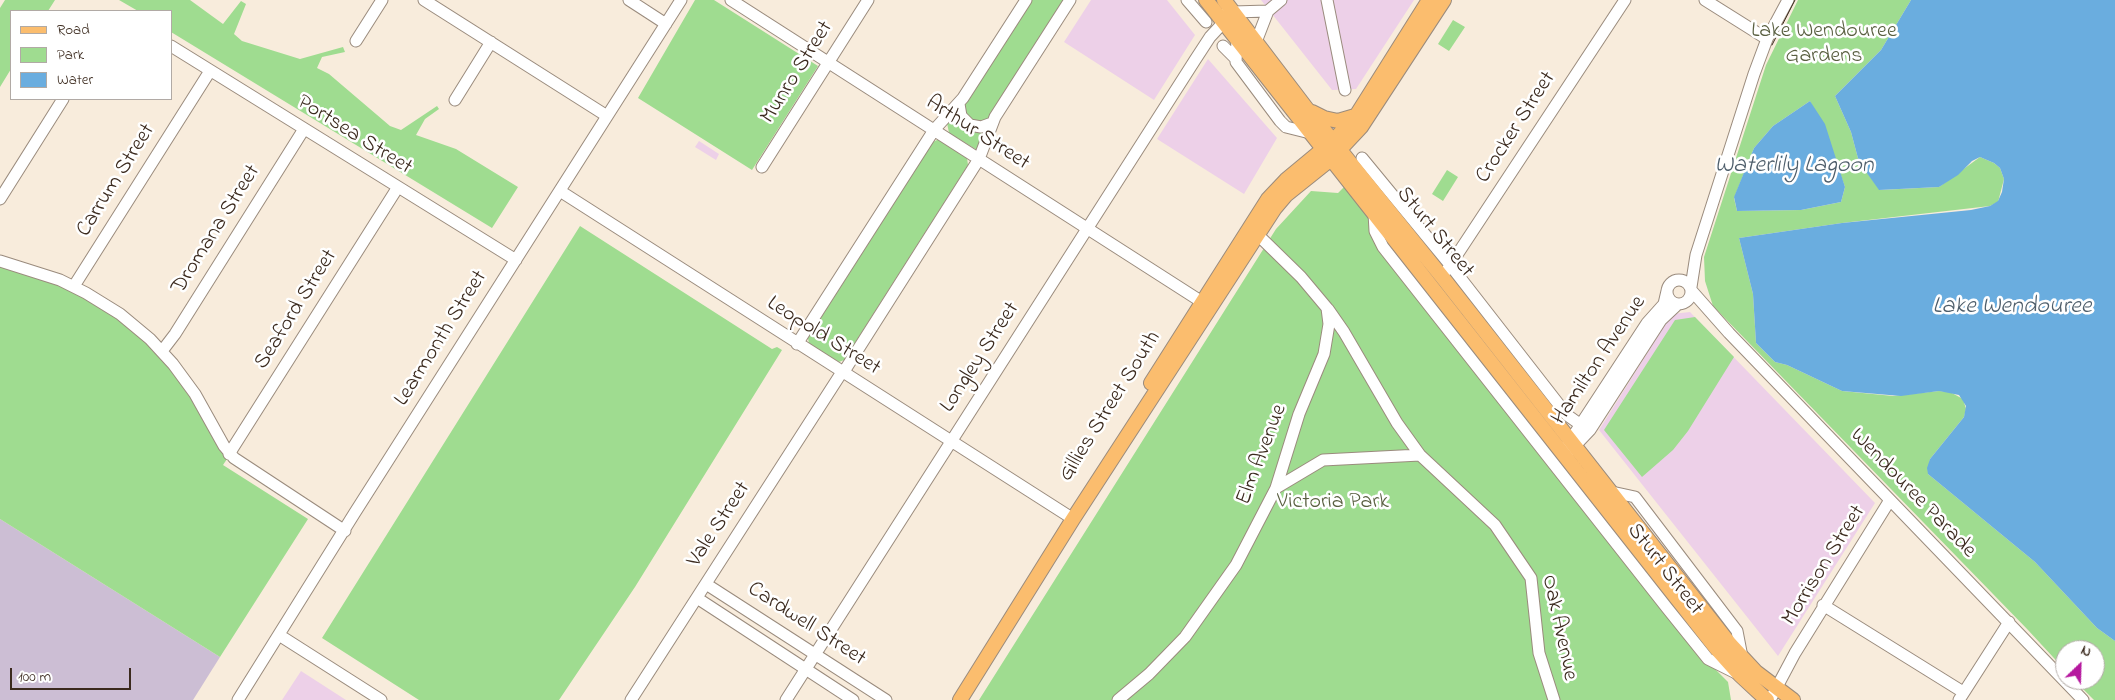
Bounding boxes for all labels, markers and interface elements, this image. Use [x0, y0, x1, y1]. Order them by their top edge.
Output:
legend [10, 10, 172, 100]
street label: Munro Street [756, 17, 840, 129]
text: Road [57, 19, 90, 41]
park label: Lake Wendouree Gardens [1751, 19, 1897, 70]
text: Park [57, 44, 84, 66]
street label: Crocker Street [1471, 67, 1563, 189]
text: Water [57, 69, 93, 91]
street label: Portsea Street [291, 90, 417, 182]
street label: Arthur Street [920, 91, 1034, 177]
street label: Carrum Street [72, 120, 162, 242]
water label: Waterlily Lagoon [1715, 153, 1873, 181]
street label: Dromana Street [167, 161, 267, 299]
street label: Sturt Street [1389, 182, 1479, 284]
street label: Seaford Street [250, 245, 344, 375]
street label: Learmonth Street [390, 266, 494, 412]
street label: Hamilton Avenue [1547, 291, 1653, 431]
street label: Leopold Street [761, 292, 885, 382]
water label: Lake Wendouree [1933, 294, 2091, 322]
street label: Longley Street [936, 298, 1026, 418]
street label: Gillies Street South [1054, 327, 1168, 487]
street label: Elm Avenue [1232, 401, 1294, 509]
street label: Wendouree Parade [1843, 424, 1981, 564]
street label: Vale Street [683, 477, 757, 573]
park label: Victoria Park [1277, 490, 1389, 516]
street label: Morrison Street [1778, 501, 1872, 631]
street label: Sturt Street [1620, 519, 1708, 621]
street label: Oak Avenue [1534, 573, 1582, 683]
street label: Cardwell Street [742, 577, 870, 673]
north arrow [2055, 640, 2105, 690]
text: N [2077, 640, 2094, 663]
scale bar [12, 658, 134, 690]
text: 100 m [18, 666, 51, 688]

